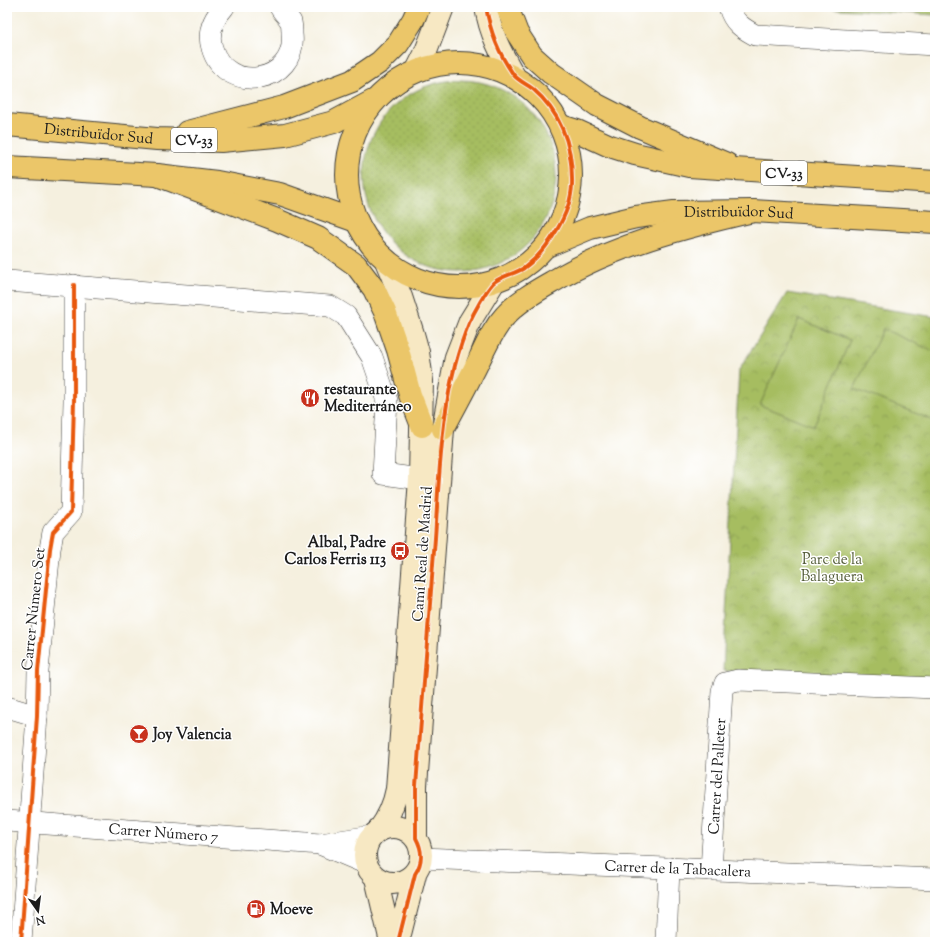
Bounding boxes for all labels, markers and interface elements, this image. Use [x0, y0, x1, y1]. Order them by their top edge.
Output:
street label: Distribuïdor Sud [43, 120, 154, 151]
road number: CV-33 [171, 128, 217, 152]
road number: CV-33 [761, 161, 807, 185]
street label: Distribuïdor Sud [684, 202, 794, 225]
place label: restaurante Mediterráneo [324, 380, 411, 418]
restaurant icon: restaurante Mediterráneo [299, 387, 321, 409]
street label: Camí Real de Madrid [408, 485, 439, 623]
place label: Albal, Padre Carlos Ferris 113 [285, 533, 386, 571]
bus stop icon: Albal, Padre Carlos Ferris 113 [389, 540, 411, 562]
street label: Carrer Número Set [18, 547, 51, 672]
park label: Parc de la Balaguera [801, 550, 863, 588]
street label: Carrer del Palleter [704, 717, 732, 835]
bar icon: Joy Valencia [128, 723, 150, 745]
place label: Joy Valencia [152, 725, 232, 746]
street label: Carrer Número 7 [108, 819, 220, 849]
street label: Carrer de la Tabacalera [604, 857, 752, 883]
north arrow [18, 891, 58, 931]
fuel station icon: Moeve [245, 898, 267, 920]
place label: Moeve [270, 900, 313, 921]
text: N [34, 911, 47, 929]

